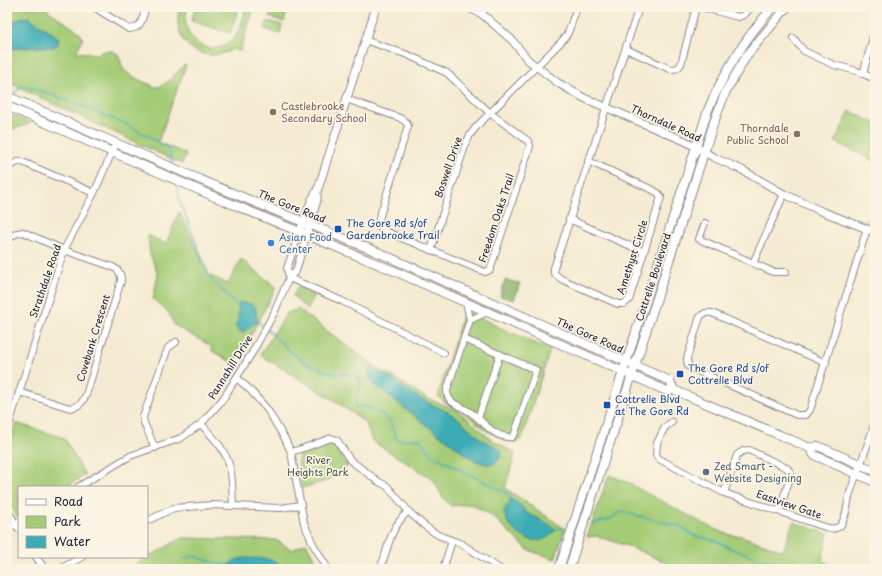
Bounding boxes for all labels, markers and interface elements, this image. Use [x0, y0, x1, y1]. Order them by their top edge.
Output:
place label: Castlebrooke Secondary School [281, 98, 367, 126]
street label: Thorndale Road [629, 100, 704, 145]
marker: Castlebrooke Secondary School [268, 107, 278, 117]
place label: Thorndale Public School [726, 120, 789, 147]
marker: Thorndale Public School [792, 129, 802, 139]
street label: Boswell Drive [430, 134, 465, 199]
street label: Freedom Oaks Trail [474, 171, 517, 264]
street label: The Gore Road [256, 185, 328, 226]
place label: The Gore Rd s/of Gardenbrooke Trail [346, 215, 440, 242]
street label: Amethyst Circle [612, 217, 652, 297]
marker: The Gore Rd s/of Gardenbrooke Trail [333, 224, 343, 234]
place label: Asian Food Center [279, 229, 332, 256]
street label: Cottrelle Boulevard [631, 231, 674, 323]
marker: Asian Food Center [266, 238, 276, 248]
street label: Strathdale Road [25, 242, 64, 320]
street label: Covebank Crescent [72, 292, 113, 383]
street label: The Gore Road [554, 313, 626, 356]
street label: Pannahill Drive [204, 332, 255, 402]
place label: The Gore Rd s/of Cottrelle Blvd [688, 360, 770, 387]
marker: The Gore Rd s/of Cottrelle Blvd [675, 369, 685, 379]
place label: Cottrelle Blvd at The Gore Rd [615, 391, 689, 418]
marker: Cottrelle Blvd at The Gore Rd [602, 400, 612, 410]
park label: River Heights Park [287, 452, 349, 479]
place label: Zed Smart - Website Designing [714, 458, 802, 485]
marker: Zed Smart - Website Designing [701, 467, 711, 477]
street label: Eastview Gate [754, 485, 824, 522]
legend [18, 486, 148, 558]
text: Road [54, 492, 83, 510]
text: Park [54, 512, 81, 530]
text: Water [54, 532, 91, 550]

